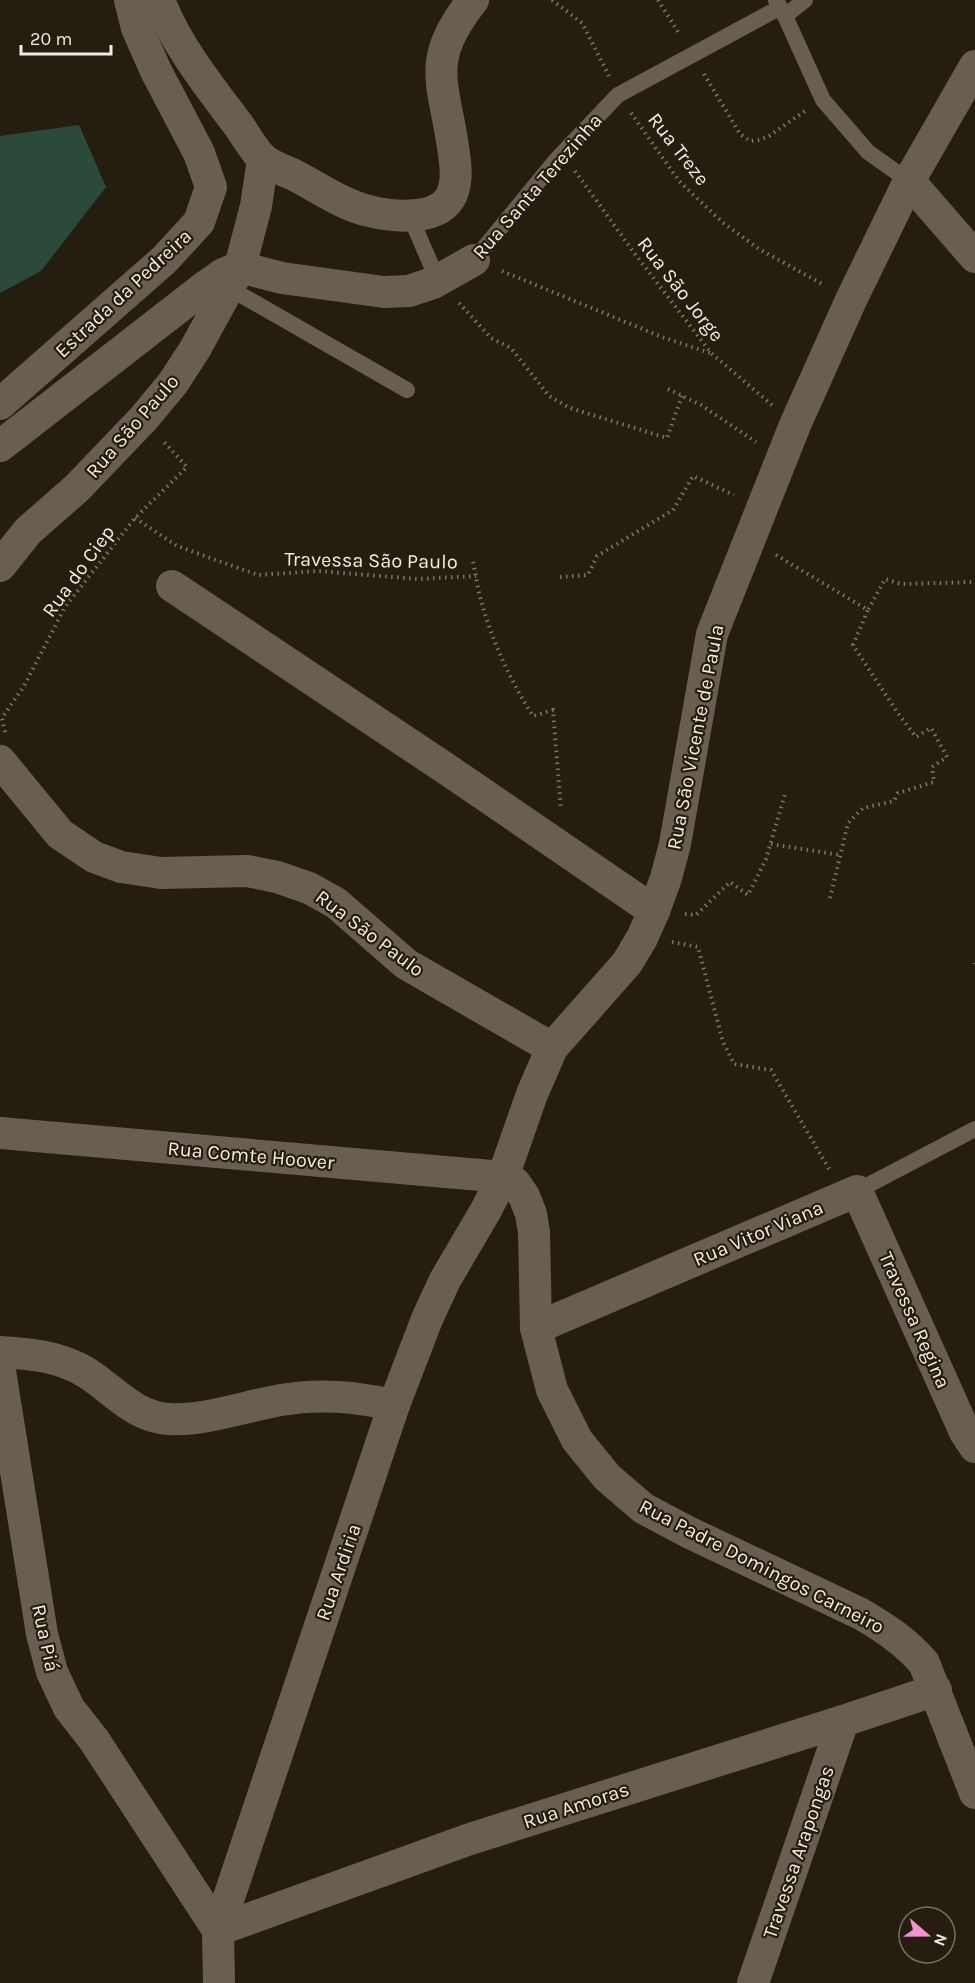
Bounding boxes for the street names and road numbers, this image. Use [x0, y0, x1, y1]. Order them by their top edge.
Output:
street label: Rua Treze [643, 108, 714, 190]
street label: Rua Santa Terezinha [468, 109, 607, 264]
street label: Estrada da Pedreira [51, 224, 196, 362]
street label: Rua São Jorge [633, 232, 729, 346]
street label: Rua São Paulo [81, 370, 184, 483]
street label: Rua do Ciep [37, 521, 119, 622]
street label: Travessa São Paulo [284, 547, 458, 574]
street label: Rua São Vicente de Paula [662, 623, 729, 852]
street label: Rua São Paulo [311, 885, 428, 982]
street label: Rua Comte Hoover [167, 1137, 336, 1174]
street label: Rua Vitor Viana [690, 1196, 827, 1271]
street label: Travessa Regina [874, 1248, 955, 1392]
street label: Rua Padre Domingos Carneiro [636, 1495, 888, 1638]
street label: Rua Ardiria [311, 1521, 366, 1624]
street label: Rua Piá [27, 1602, 64, 1674]
street label: Travessa Arapongas [758, 1763, 839, 1942]
street label: Rua Amoras [520, 1778, 632, 1833]

